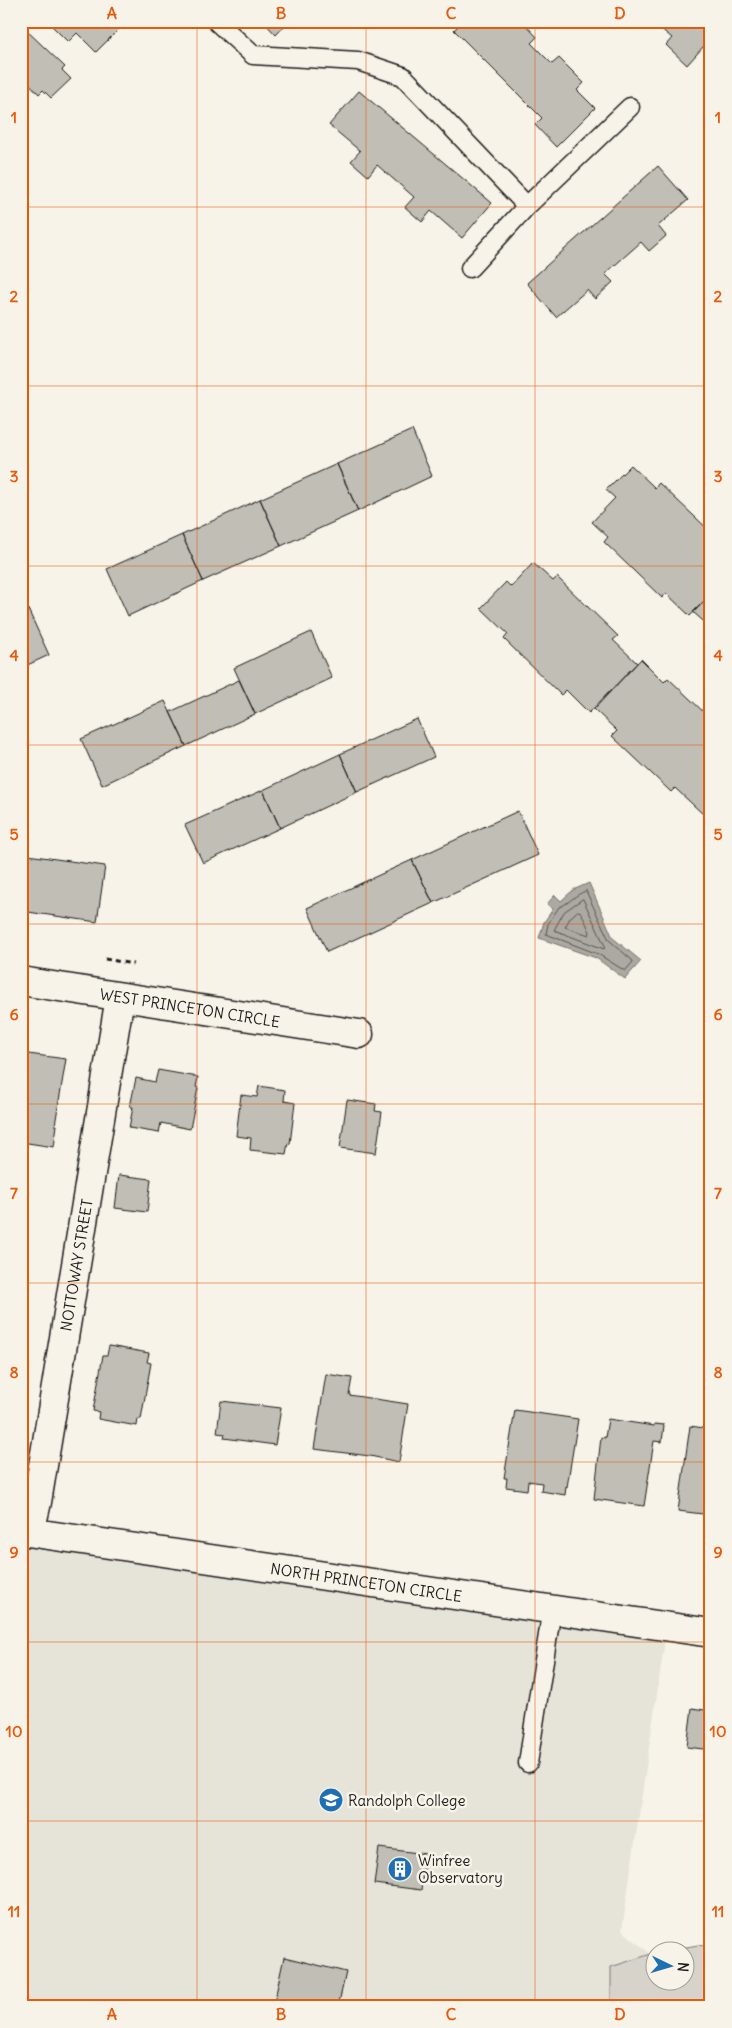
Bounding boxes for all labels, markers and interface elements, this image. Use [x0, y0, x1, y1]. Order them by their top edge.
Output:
text: A [107, 3, 117, 23]
text: B [276, 3, 287, 23]
text: C [446, 3, 457, 23]
text: D [614, 3, 626, 23]
text: 1 [11, 107, 17, 127]
text: 1 [715, 107, 721, 127]
text: 2 [10, 286, 19, 306]
text: 2 [714, 286, 723, 306]
text: 3 [9, 466, 19, 486]
text: 3 [713, 466, 723, 486]
text: 4 [9, 645, 19, 665]
text: 4 [713, 645, 723, 665]
text: 5 [9, 824, 19, 844]
text: 5 [713, 824, 723, 844]
street label: WEST PRINCETON CIRCLE [99, 984, 281, 1031]
text: 6 [9, 1004, 19, 1024]
text: 6 [713, 1004, 723, 1024]
text: 7 [10, 1183, 18, 1203]
text: 7 [714, 1183, 722, 1203]
street label: NOTTOWAY STREET [56, 1197, 96, 1333]
text: 8 [9, 1362, 19, 1382]
text: 8 [713, 1362, 723, 1382]
text: 9 [9, 1542, 19, 1562]
text: 9 [713, 1542, 723, 1562]
street label: NORTH PRINCETON CIRCLE [269, 1559, 463, 1606]
text: 10 [6, 1721, 22, 1741]
text: 10 [710, 1721, 726, 1741]
school or university icon: Randolph College [318, 1787, 344, 1813]
place label: Randolph College [348, 1791, 466, 1810]
place label: Winfree Observatory [418, 1851, 503, 1887]
building icon: Winfree Observatory [387, 1856, 413, 1882]
text: 11 [8, 1901, 20, 1921]
text: 11 [712, 1901, 724, 1921]
north arrow [644, 1940, 694, 1990]
text: N [674, 1962, 692, 1973]
text: A [107, 2004, 117, 2024]
text: B [276, 2004, 287, 2024]
text: C [446, 2004, 457, 2024]
text: D [614, 2004, 626, 2024]

